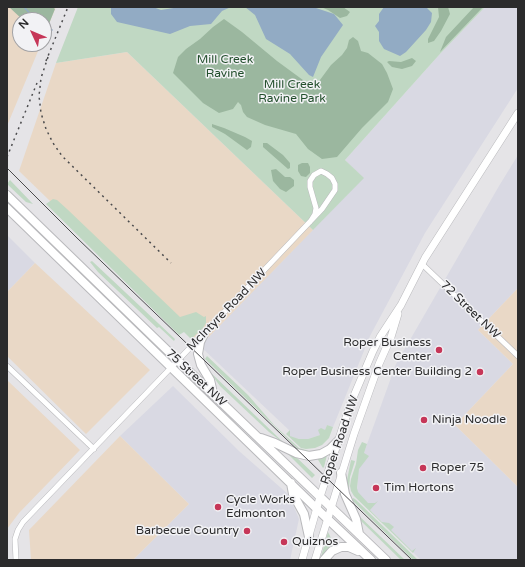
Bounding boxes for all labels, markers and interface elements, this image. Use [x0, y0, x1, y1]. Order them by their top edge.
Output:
north arrow [12, 12, 52, 52]
text: N [16, 16, 31, 32]
park label: Mill Creek Ravine [197, 53, 253, 81]
park label: Mill Creek Ravine Park [258, 78, 326, 106]
street label: McIntyre Road NW [184, 266, 270, 354]
street label: 72 Street NW [437, 278, 503, 342]
place label: Roper Business Center [343, 336, 431, 364]
marker: Roper Business Center [434, 345, 444, 355]
street label: 75 Street NW [163, 346, 229, 410]
place label: Roper Business Center Building 2 [282, 365, 472, 379]
marker: Roper Business Center Building 2 [475, 367, 485, 377]
street label: Roper Road NW [318, 394, 362, 486]
place label: Ninja Noodle [432, 413, 506, 427]
marker: Ninja Noodle [419, 415, 429, 425]
place label: Roper 75 [431, 461, 484, 475]
marker: Roper 75 [418, 463, 428, 473]
place label: Tim Hortons [384, 481, 454, 495]
marker: Tim Hortons [371, 483, 381, 493]
place label: Cycle Works Edmonton [226, 493, 295, 521]
marker: Cycle Works Edmonton [213, 502, 223, 512]
place label: Barbecue Country [136, 524, 239, 538]
marker: Barbecue Country [242, 526, 252, 536]
place label: Quiznos [292, 535, 338, 549]
marker: Quiznos [279, 537, 289, 547]

